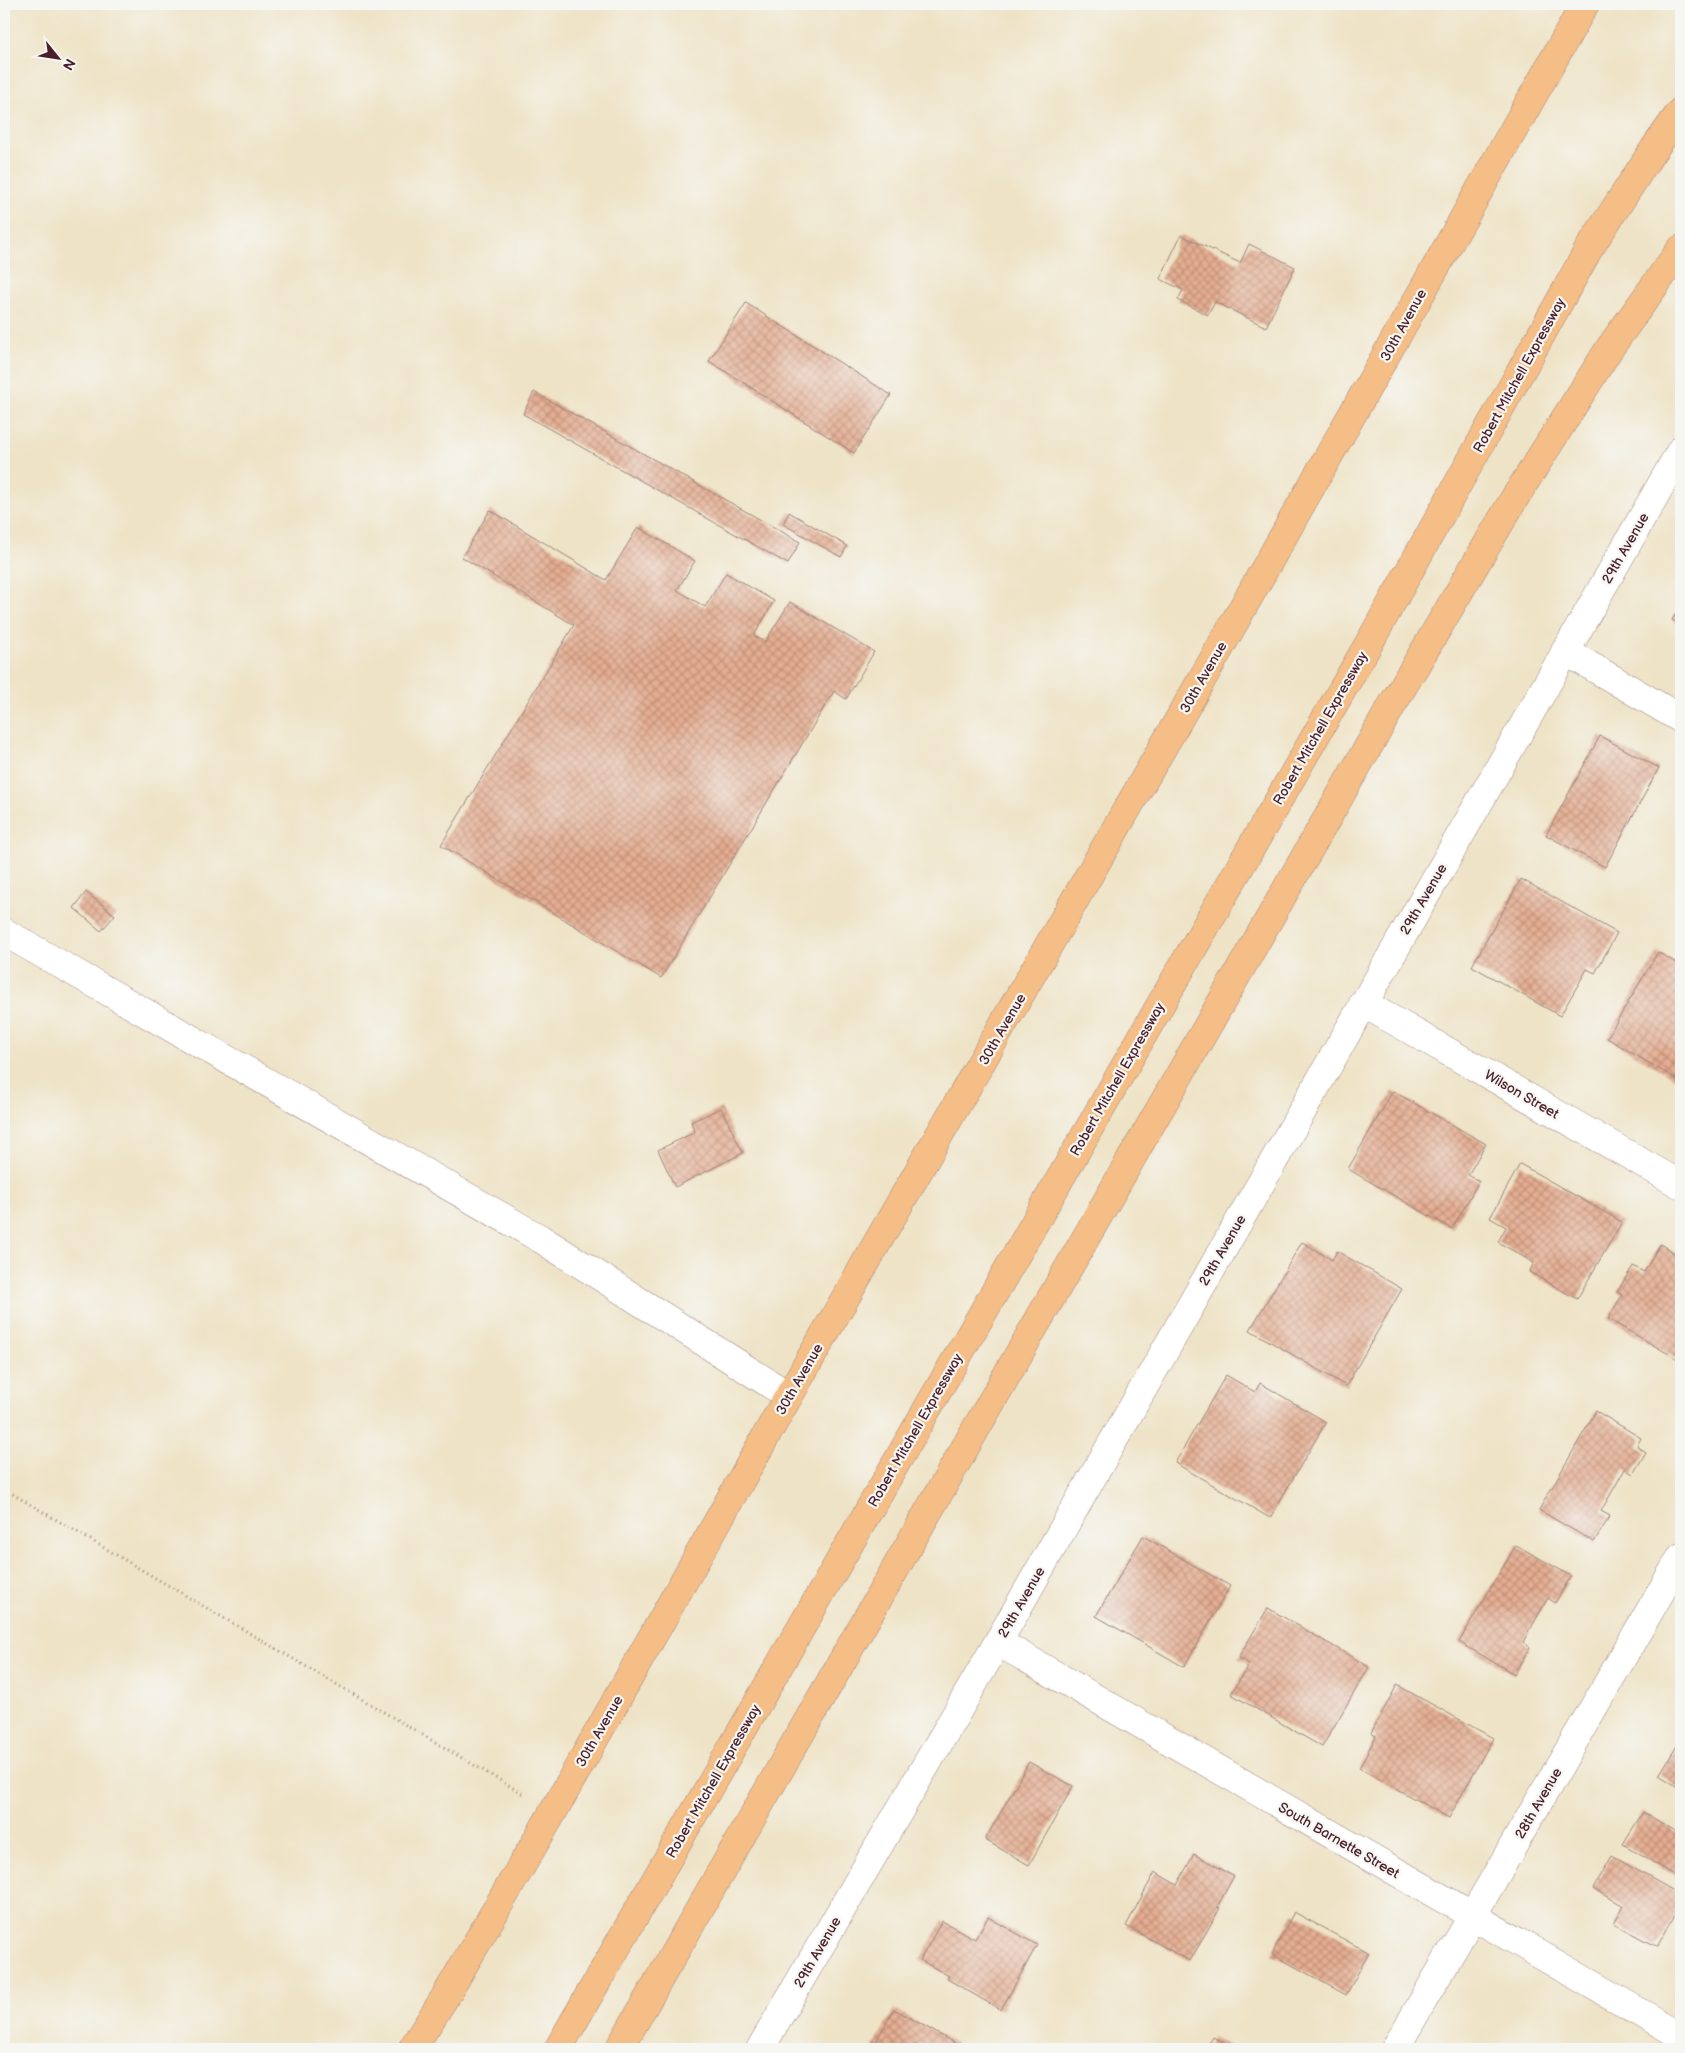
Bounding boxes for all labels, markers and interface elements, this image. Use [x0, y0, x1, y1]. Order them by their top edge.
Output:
north arrow [32, 32, 82, 82]
text: N [59, 55, 79, 73]
street label: 30th Avenue [1377, 286, 1430, 364]
street label: Robert Mitchell Expressway [1470, 294, 1569, 456]
street label: 29th Avenue [1598, 510, 1653, 587]
street label: 30th Avenue [1176, 639, 1231, 716]
street label: Robert Mitchell Expressway [1269, 648, 1372, 808]
street label: 29th Avenue [1396, 861, 1451, 938]
street label: 30th Avenue [975, 991, 1030, 1068]
street label: Robert Mitchell Expressway [1066, 999, 1169, 1159]
street label: Wilson Street [1481, 1066, 1563, 1123]
street label: 29th Avenue [1195, 1212, 1250, 1289]
street label: 30th Avenue [772, 1341, 827, 1418]
street label: Robert Mitchell Expressway [864, 1350, 967, 1510]
street label: 29th Avenue [994, 1564, 1049, 1641]
street label: 30th Avenue [572, 1693, 627, 1770]
street label: Robert Mitchell Expressway [662, 1701, 765, 1861]
street label: 28th Avenue [1511, 1765, 1566, 1842]
street label: South Barnette Street [1275, 1799, 1403, 1882]
street label: 29th Avenue [790, 1914, 845, 1991]

